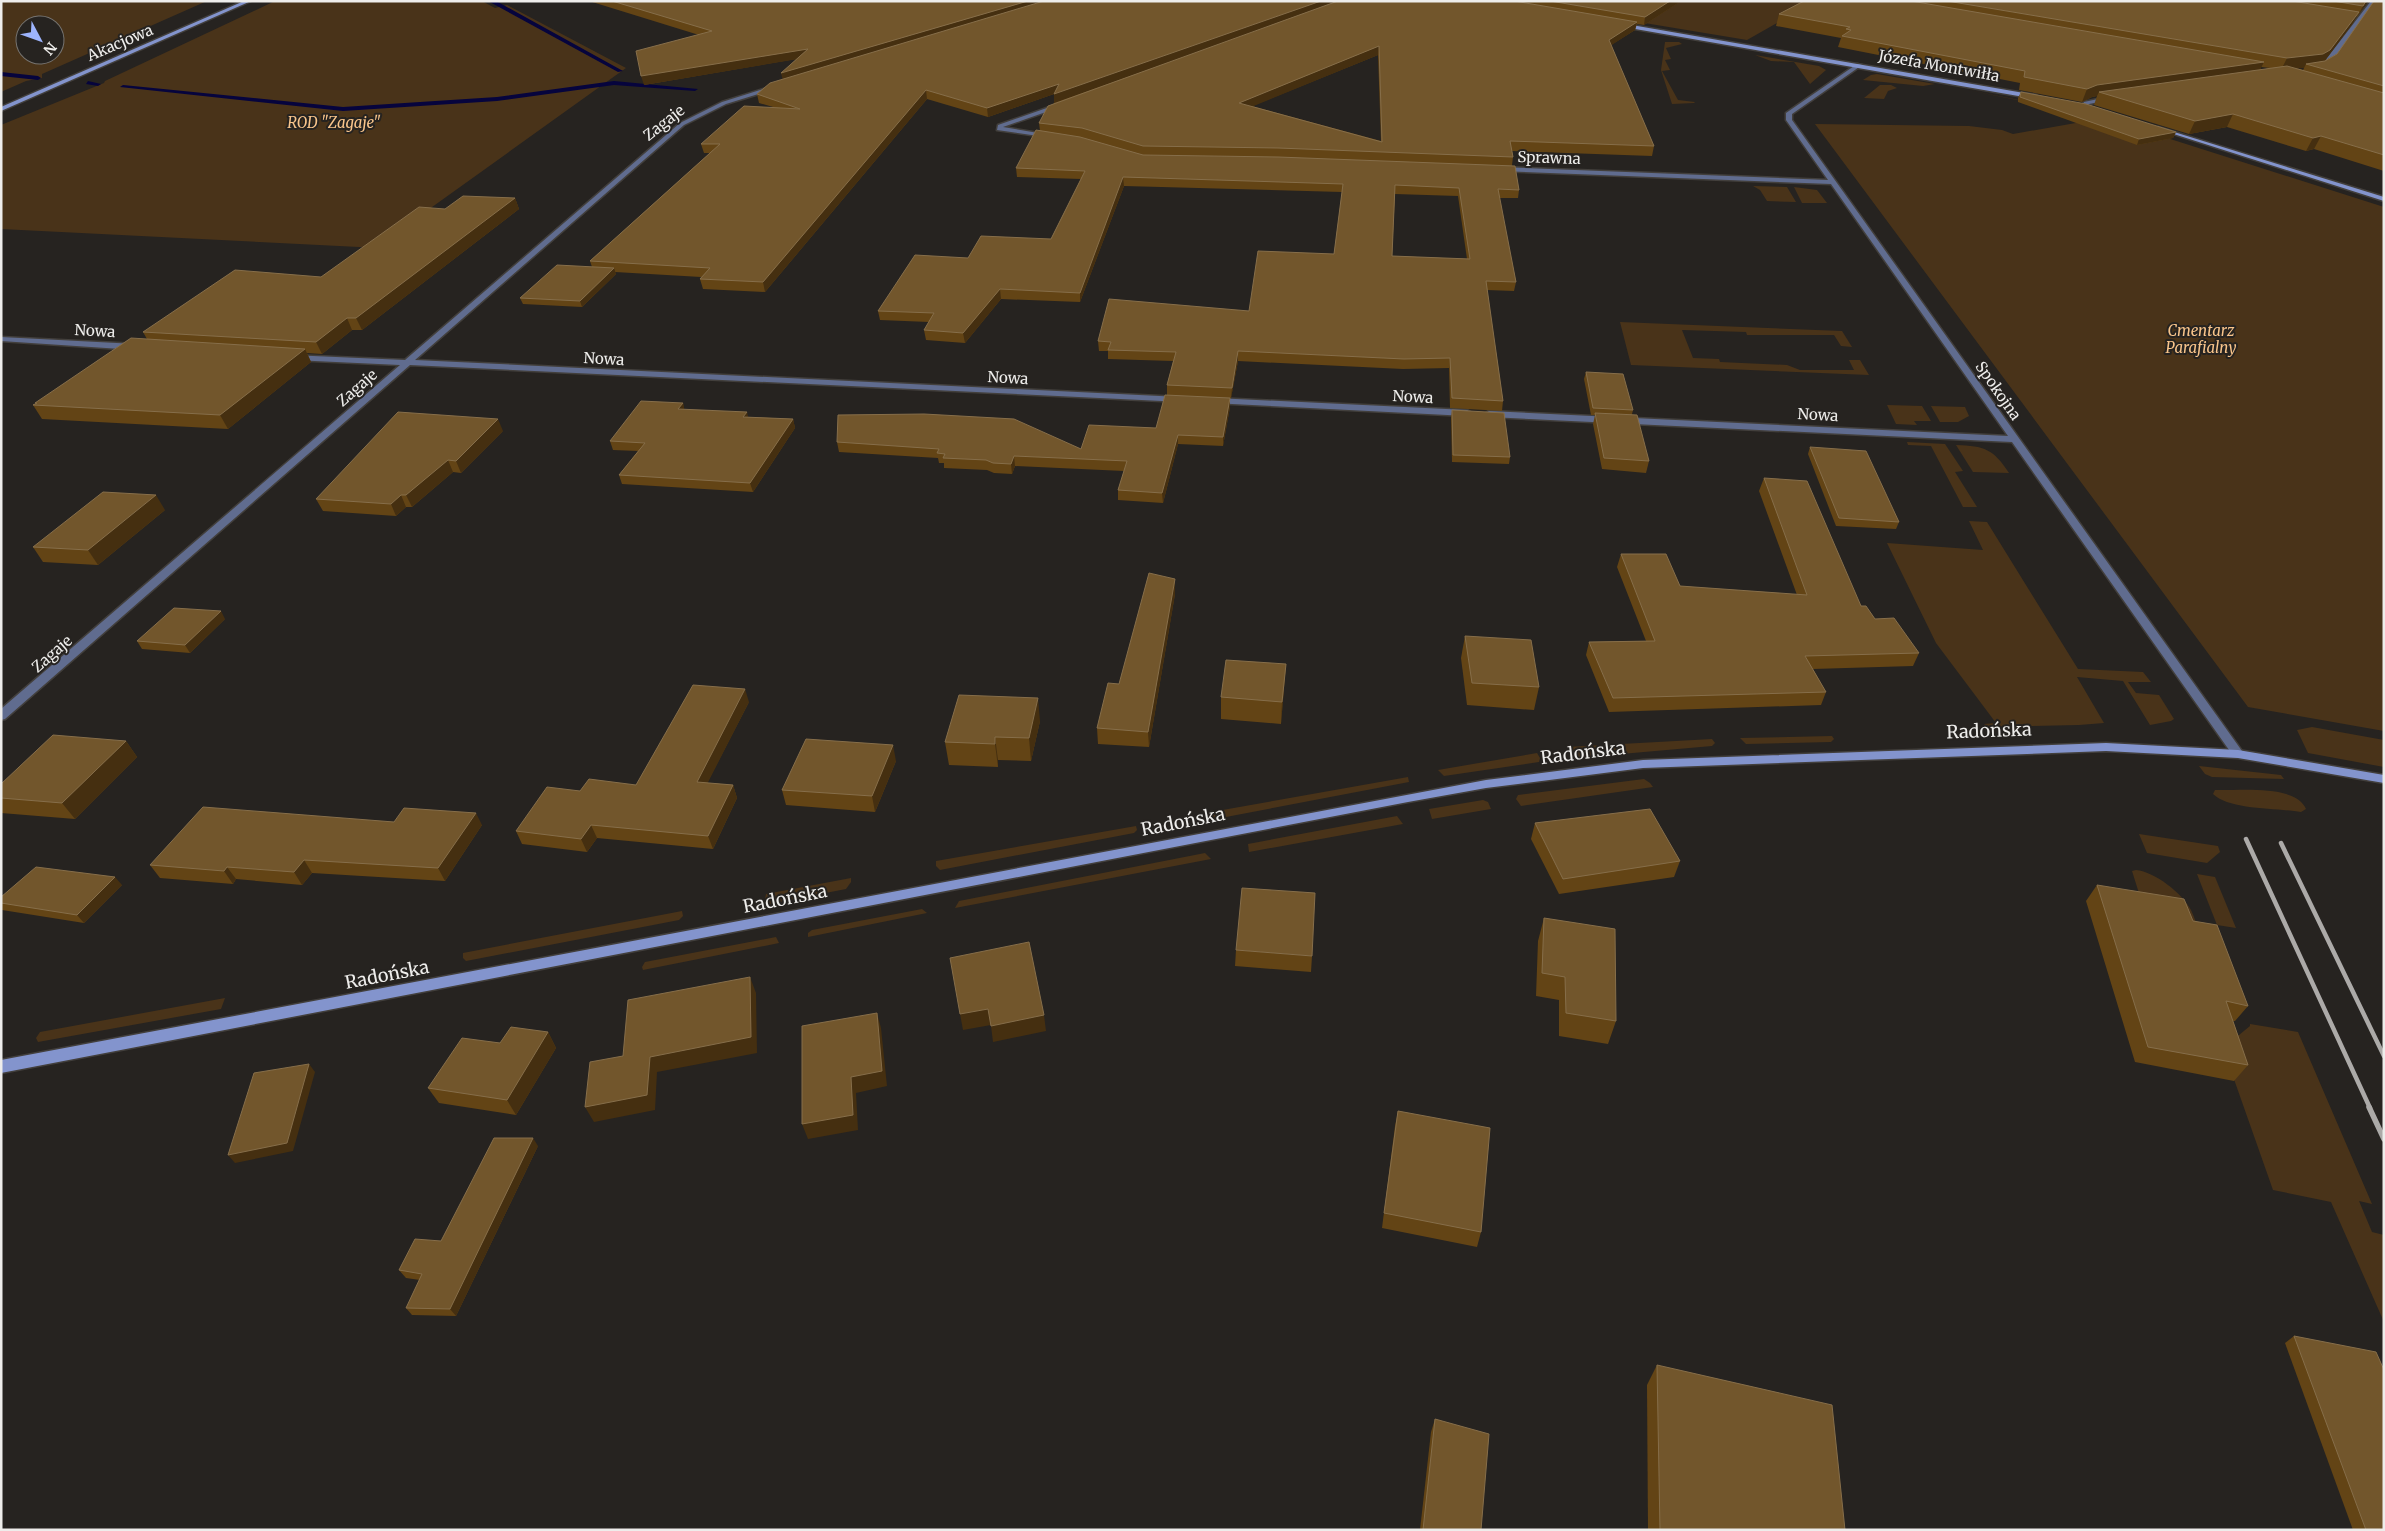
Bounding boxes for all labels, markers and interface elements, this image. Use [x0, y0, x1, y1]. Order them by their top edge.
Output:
north arrow [15, 15, 65, 65]
street label: Akacjowa [83, 20, 156, 65]
text: N [39, 38, 60, 59]
street label: Józefa Montwiłła [1876, 45, 2001, 86]
street label: Zagaje [639, 100, 688, 145]
park label: ROD "Zagaje" [287, 113, 381, 132]
street label: Sprawna [1517, 147, 1581, 168]
street label: Nowa [74, 320, 116, 341]
park label: Cmentarz Parafialny [2166, 321, 2236, 357]
street label: Nowa [583, 348, 625, 369]
street label: Spokojna [1971, 358, 2025, 424]
street label: Zagaje [333, 365, 381, 410]
street label: Nowa [987, 367, 1029, 388]
street label: Nowa [1392, 386, 1434, 407]
street label: Nowa [1797, 404, 1839, 425]
street label: Zagaje [28, 631, 76, 676]
street label: Radońska [1946, 718, 2032, 743]
street label: Radońska [1539, 736, 1627, 769]
street label: Radońska [1139, 802, 1227, 841]
street label: Radońska [741, 879, 829, 918]
street label: Radońska [343, 955, 431, 994]

